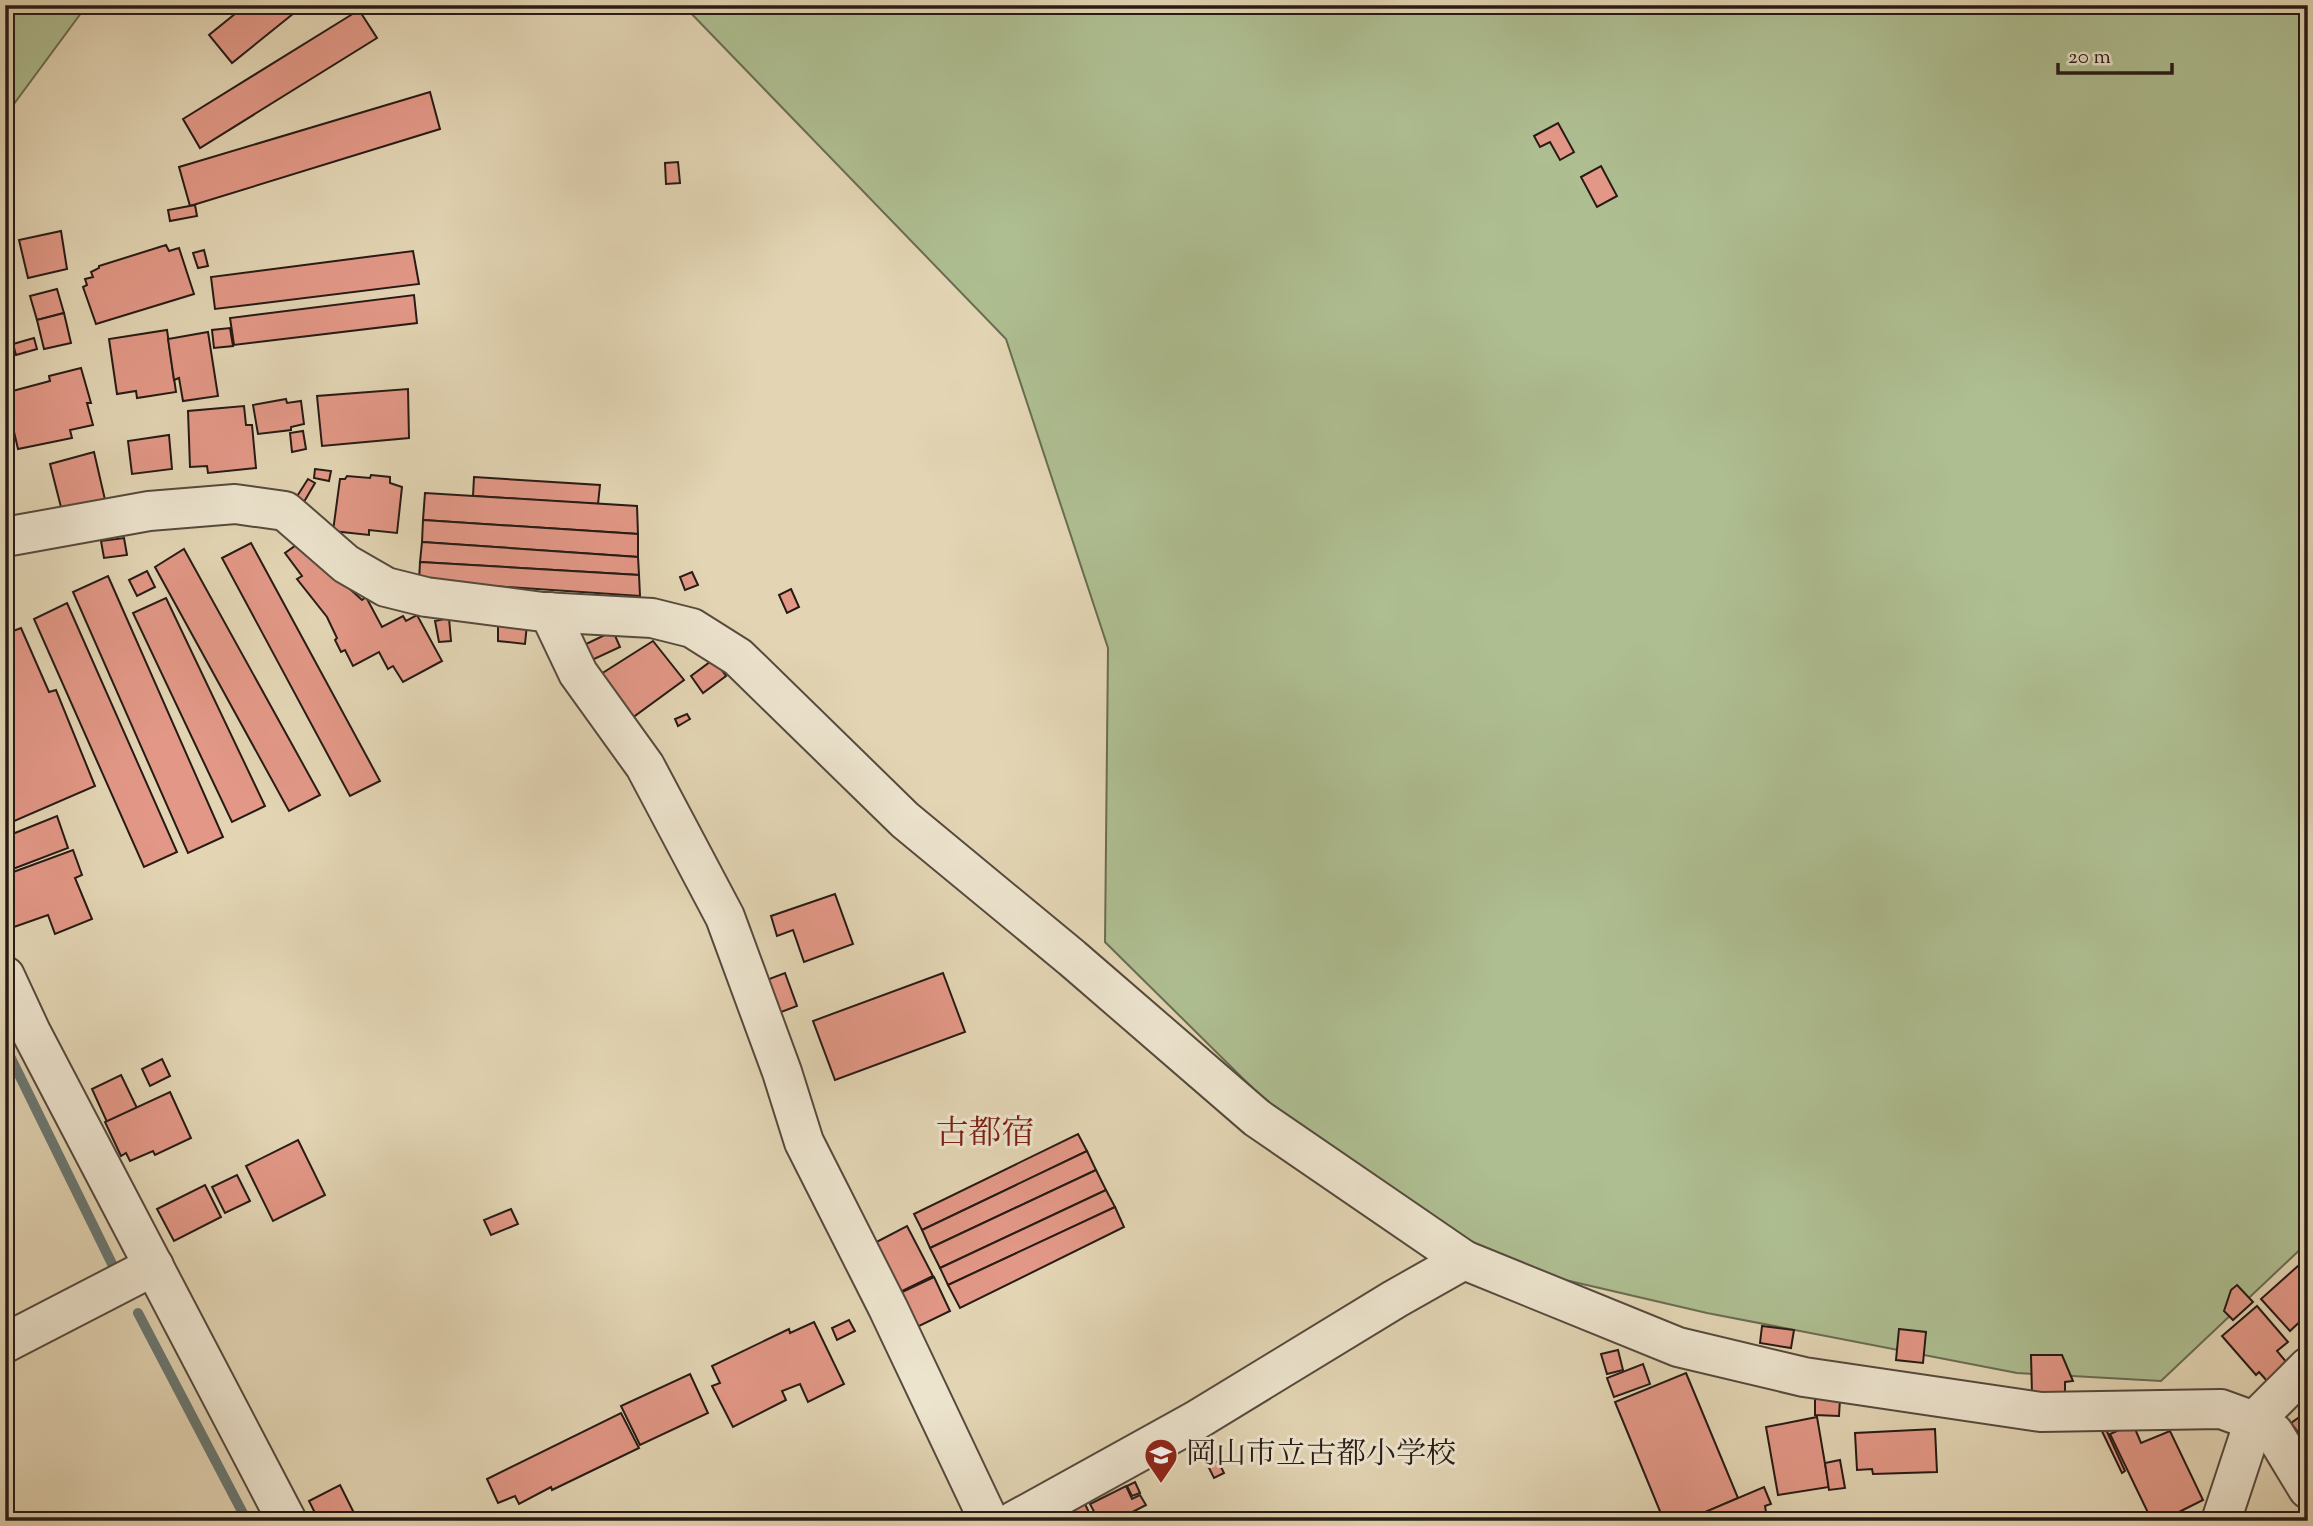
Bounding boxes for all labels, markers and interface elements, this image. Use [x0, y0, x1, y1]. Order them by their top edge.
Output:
scale bar [2058, 32, 2171, 76]
text: 20 m [2068, 43, 2111, 73]
district label: 古都宿 [936, 1111, 1035, 1159]
place label: 岡山市立古都小学校 [1186, 1434, 1456, 1477]
school or university icon: 岡山市立古都小学校 [1142, 1436, 1180, 1485]

